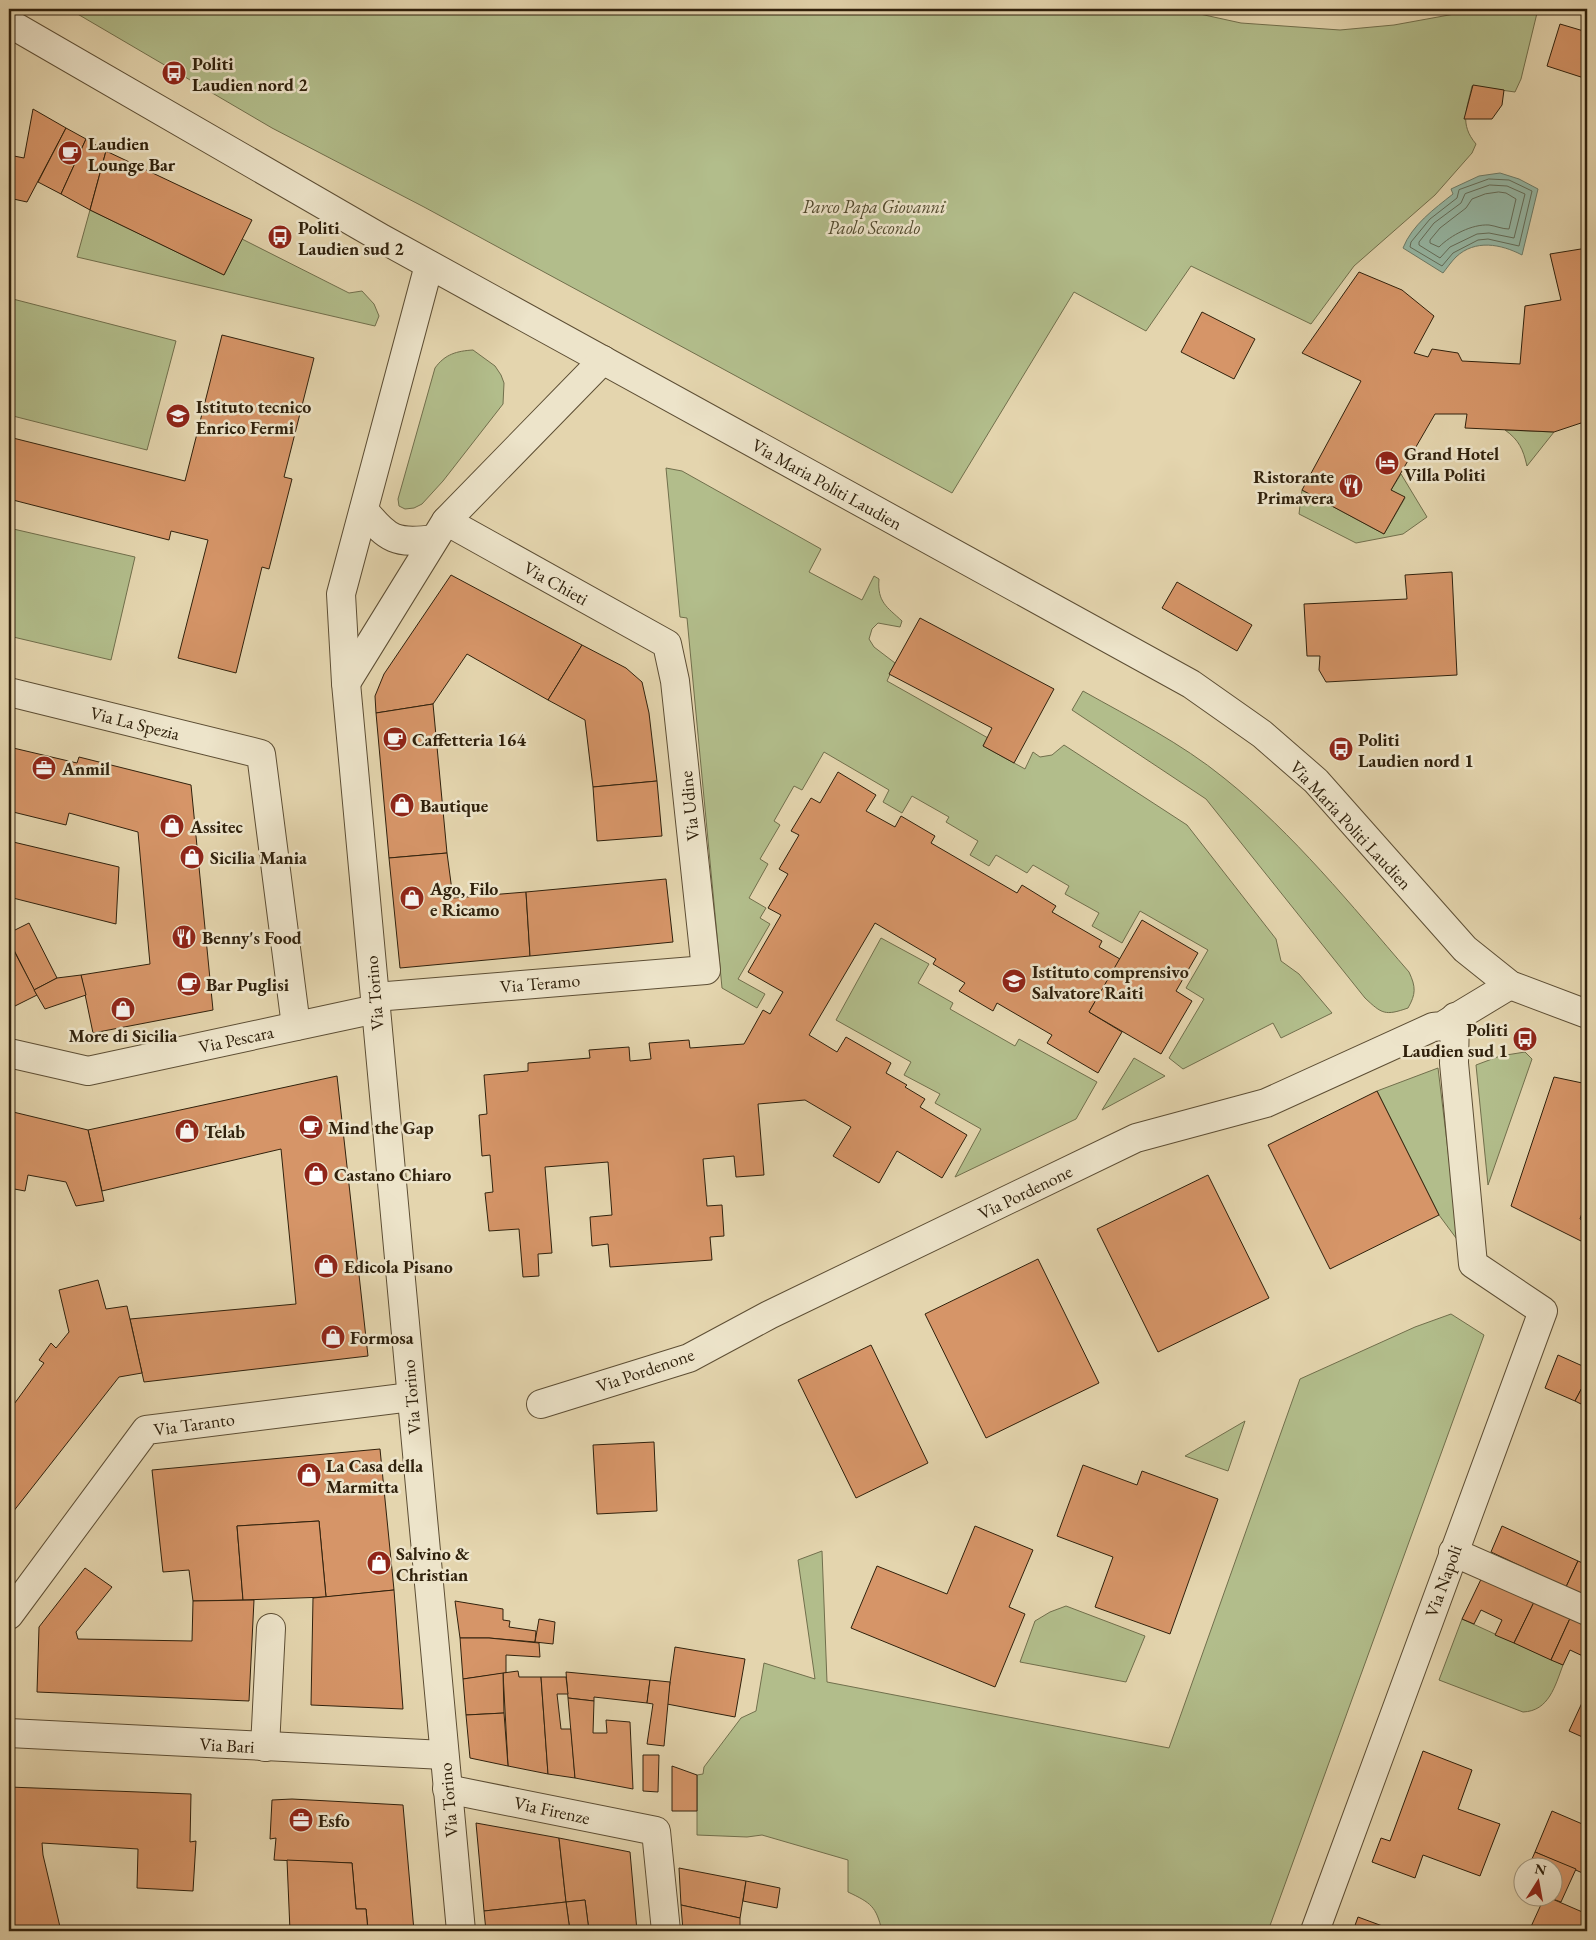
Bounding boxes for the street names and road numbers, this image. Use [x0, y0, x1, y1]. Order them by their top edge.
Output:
street label: Via Maria Politi Laudien [748, 433, 907, 535]
street label: Via Chieti [520, 556, 593, 610]
street label: Via La Spezia [88, 701, 183, 745]
street label: Via Maria Politi Laudien [1285, 756, 1417, 895]
street label: Via Udine [674, 770, 704, 842]
street label: Via Torino [359, 955, 389, 1031]
street label: Via Teramo [499, 968, 581, 998]
street label: Via Pescara [196, 1020, 276, 1058]
street label: Via Pordenone [974, 1159, 1076, 1225]
street label: Via Pordenone [593, 1343, 697, 1397]
street label: Via Torino [396, 1359, 426, 1435]
street label: Via Taranto [152, 1407, 236, 1441]
street label: Via Napoli [1419, 1541, 1467, 1620]
street label: Via Bari [199, 1732, 256, 1758]
street label: Via Torino [433, 1762, 463, 1838]
street label: Via Firenze [512, 1791, 592, 1829]

